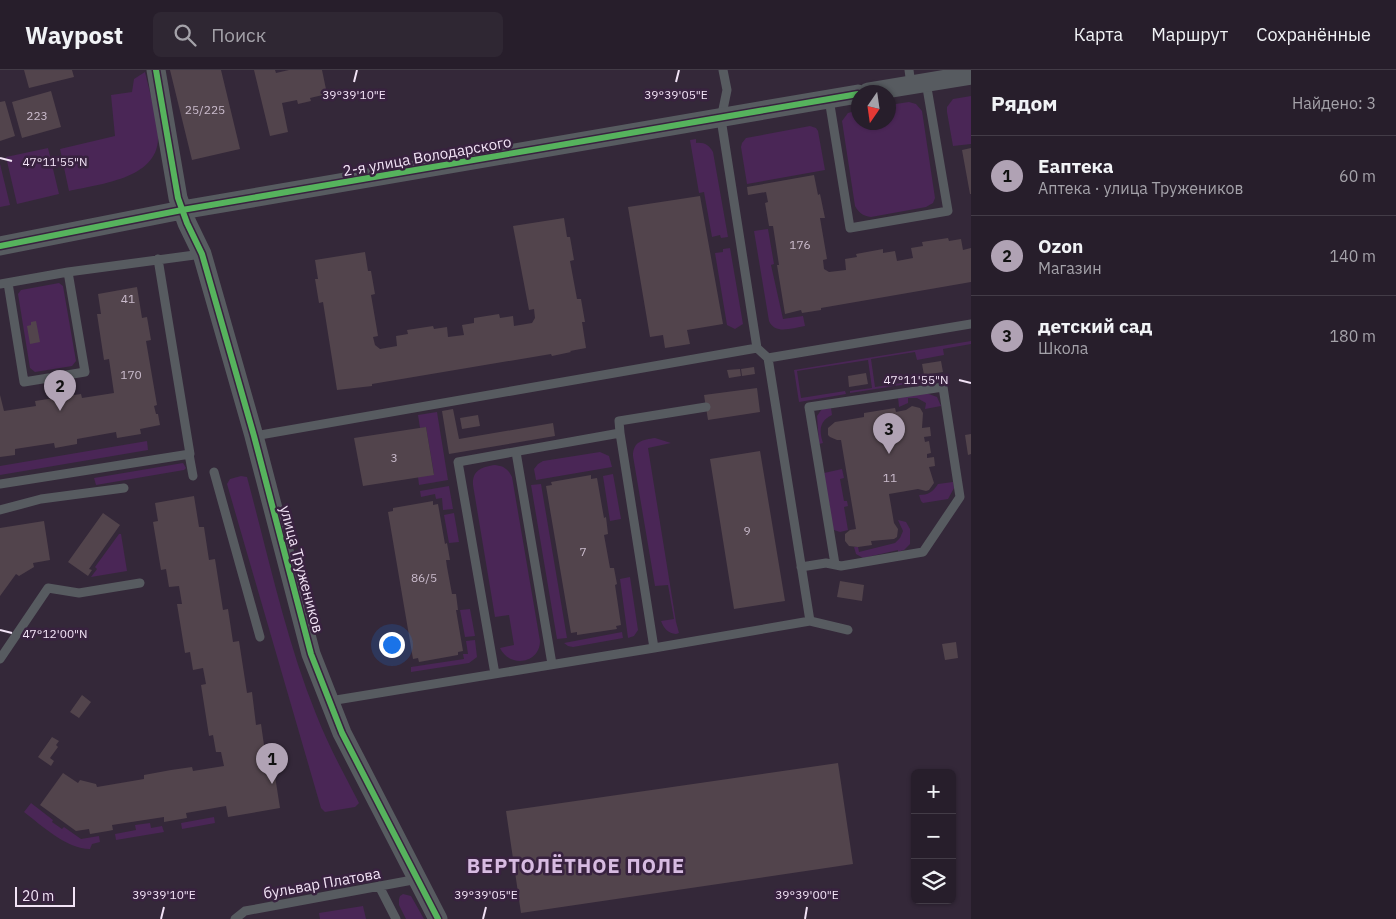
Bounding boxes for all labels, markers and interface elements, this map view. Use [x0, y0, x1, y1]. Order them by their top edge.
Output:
search box [153, 12, 503, 57]
text: Waypost [25, 19, 123, 51]
icon: search [171, 21, 199, 49]
text: Поиск [211, 23, 266, 47]
text: Карта [1074, 23, 1123, 46]
text: Маршрут [1151, 23, 1228, 46]
text: Сохранённые [1256, 23, 1371, 46]
north arrow [851, 85, 896, 130]
text: 39°39'10"E [322, 87, 386, 102]
text: 39°39'05"E [644, 87, 708, 102]
text: Рядом [991, 89, 1058, 117]
text: Найдено: 3 [1292, 93, 1376, 113]
house number: 25/225 [185, 102, 225, 117]
house number: 223 [26, 108, 48, 123]
street label: 2-я улица Володарского [341, 132, 513, 180]
text: 47°11'55"N [22, 154, 88, 169]
text: Еаптека [1038, 154, 1113, 178]
text: 1 [1002, 166, 1012, 186]
text: 60 m [1339, 166, 1376, 186]
text: Аптека · улица Тружеников [1038, 178, 1243, 198]
text: Ozon [1038, 234, 1083, 258]
house number: 176 [789, 237, 811, 252]
text: 2 [1002, 246, 1012, 266]
text: 140 m [1329, 246, 1376, 266]
text: Магазин [1038, 258, 1102, 278]
house number: 41 [121, 291, 135, 306]
text: детский сад [1038, 314, 1152, 338]
text: 3 [1002, 326, 1012, 346]
text: 180 m [1329, 326, 1376, 346]
text: Школа [1038, 338, 1088, 358]
house number: 170 [120, 367, 142, 382]
pin: 2 [44, 370, 76, 411]
text: 47°11'55"N [883, 372, 949, 387]
pin: 3 [873, 413, 905, 454]
house number: 3 [390, 450, 398, 465]
house number: 11 [883, 470, 897, 485]
street label: улица Тружеников [276, 503, 328, 635]
house number: 9 [743, 523, 751, 538]
house number: 7 [579, 544, 587, 559]
house number: 86/5 [411, 570, 437, 585]
text: 47°12'00"N [22, 626, 88, 641]
your location [379, 632, 405, 658]
pin: 1 [256, 743, 288, 784]
map controls [911, 769, 956, 904]
button: + [911, 769, 956, 814]
button: − [911, 814, 956, 859]
district label: ВЕРТОЛЁТНОЕ ПОЛЕ [467, 852, 685, 879]
button: layers [911, 859, 956, 904]
street label: бульвар Платова [262, 863, 382, 903]
scale bar [15, 884, 75, 907]
text: 20 m [22, 887, 54, 905]
text: 39°39'10"E [132, 887, 196, 902]
text: 39°39'05"E [454, 887, 518, 902]
text: 39°39'00"E [775, 887, 839, 902]

